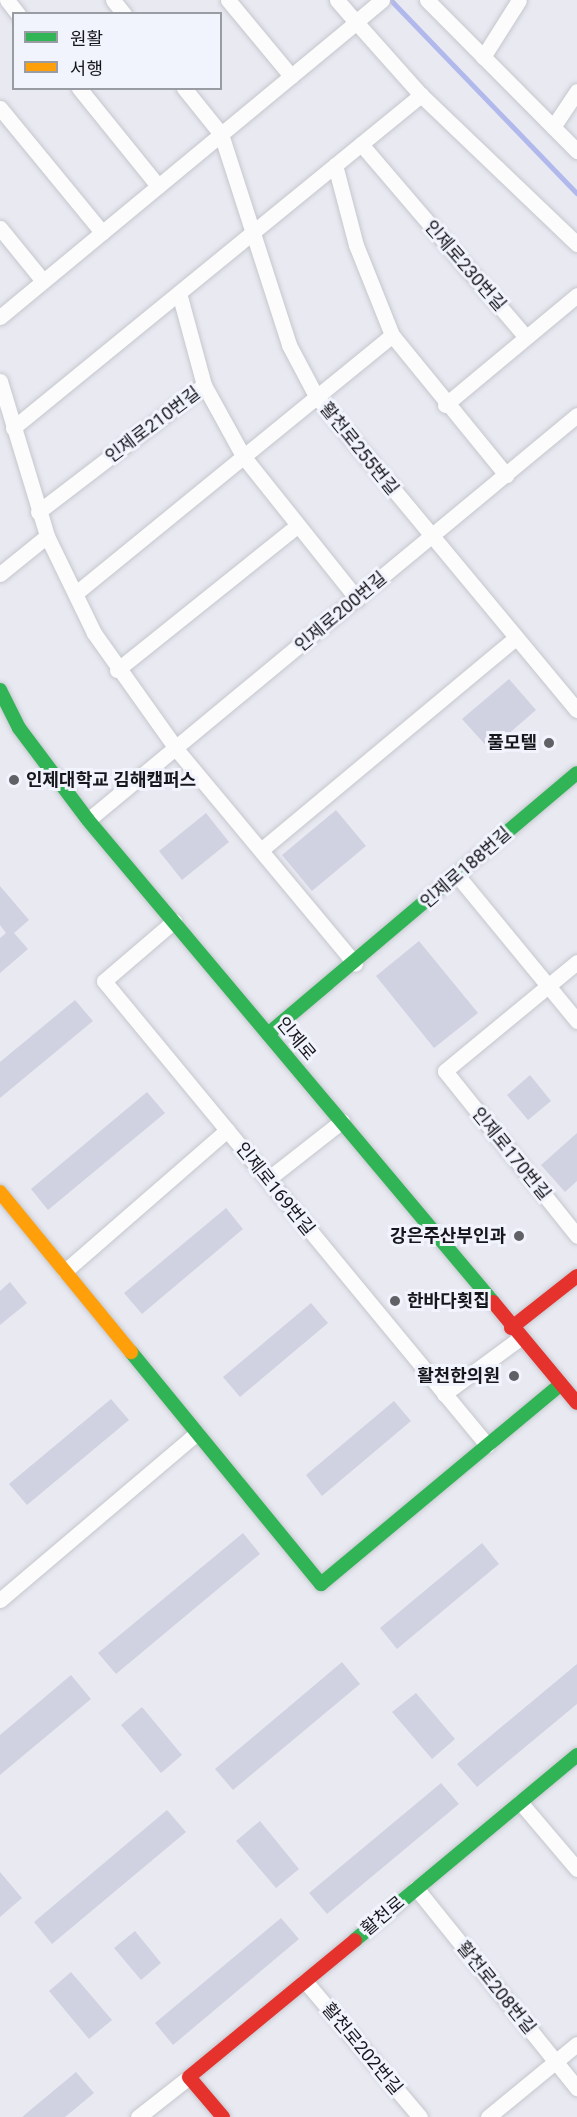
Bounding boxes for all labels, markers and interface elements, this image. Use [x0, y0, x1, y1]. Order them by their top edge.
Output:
legend [12, 12, 222, 90]
text: 원활 [70, 28, 103, 49]
text: 서행 [70, 58, 103, 79]
street label: 인제로230번길 [420, 216, 510, 316]
street label: 인제로210번길 [101, 382, 205, 468]
street label: 활천로255번길 [315, 398, 403, 500]
street label: 인제로200번길 [291, 567, 391, 657]
place label: 풀모텔 [487, 732, 537, 754]
marker: 풀모텔 [542, 736, 556, 750]
place label: 인제대학교 김해캠퍼스 [26, 769, 196, 791]
marker: 인제대학교 김해캠퍼스 [7, 773, 21, 787]
street label: 인제로188번길 [416, 823, 516, 913]
street label: 인제로 [272, 1013, 320, 1065]
street label: 인제로170번길 [467, 1103, 555, 1205]
street label: 인제로169번길 [231, 1138, 319, 1240]
place label: 강은주산부인과 [390, 1225, 506, 1247]
marker: 강은주산부인과 [510, 1227, 528, 1245]
place label: 한바다횟집 [407, 1290, 490, 1312]
marker: 한바다횟집 [388, 1294, 402, 1308]
place label: 활천한의원 [417, 1365, 500, 1387]
marker: 활천한의원 [505, 1367, 523, 1385]
street label: 활천로 [357, 1892, 409, 1940]
street label: 활천로208번길 [452, 1937, 540, 2039]
street label: 활천로202번길 [317, 1999, 407, 2099]

